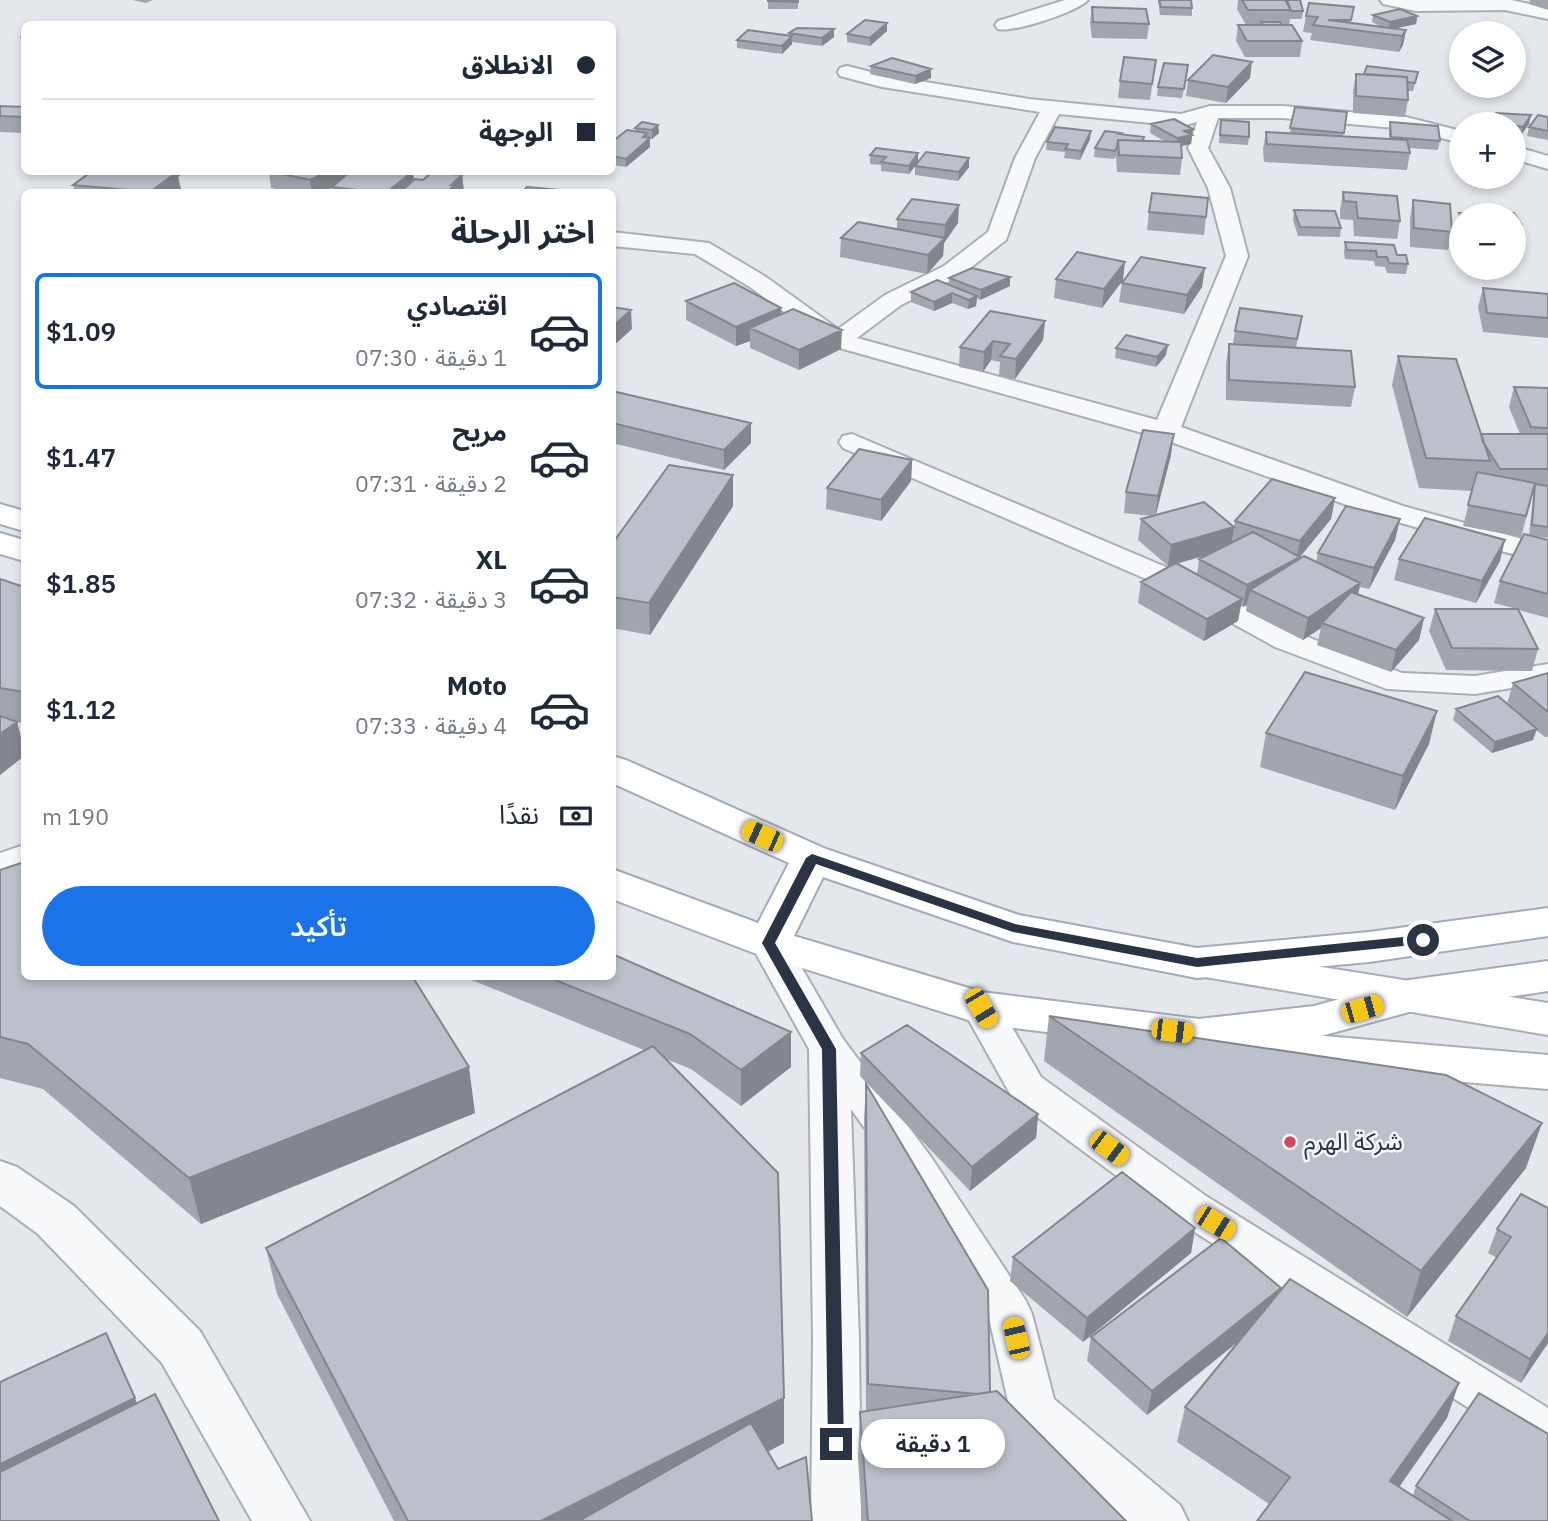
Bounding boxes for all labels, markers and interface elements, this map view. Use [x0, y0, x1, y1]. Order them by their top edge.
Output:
map controls [1449, 21, 1526, 280]
button: layers [1449, 21, 1526, 98]
text: الانطلاق [462, 47, 553, 81]
button: + [1449, 112, 1526, 189]
text: الوجهة [479, 114, 553, 148]
button: − [1449, 203, 1526, 280]
text: اختر الرحلة [451, 210, 595, 252]
text: اقتصادي [407, 288, 507, 322]
icon: car [528, 300, 591, 363]
text: $1.09 [46, 314, 116, 348]
text: 1 دقيقة · 07:30 [355, 342, 507, 372]
text: مريح [452, 414, 507, 448]
icon: car [528, 426, 591, 489]
text: $1.47 [46, 440, 116, 474]
text: 2 دقيقة · 07:31 [355, 468, 507, 498]
text: XL [476, 542, 507, 576]
icon: car [528, 552, 591, 615]
text: $1.85 [46, 566, 116, 600]
text: 3 دقيقة · 07:32 [355, 584, 507, 614]
text: Moto [447, 668, 507, 702]
icon: car [528, 678, 591, 741]
text: $1.12 [46, 692, 116, 726]
text: 4 دقيقة · 07:33 [355, 710, 507, 740]
text: نقدًا [499, 797, 539, 831]
icon: cash [557, 797, 595, 835]
text: 190 m [42, 801, 109, 831]
car [739, 818, 786, 854]
button: تأكيد [42, 886, 595, 966]
route start [1407, 924, 1439, 956]
car [962, 985, 1001, 1031]
car [1339, 993, 1386, 1025]
car [1150, 1018, 1195, 1044]
place label: شركة الهرم [1304, 1125, 1403, 1160]
car [1086, 1127, 1133, 1169]
marker: شركة الهرم [1282, 1134, 1298, 1150]
car [1192, 1203, 1239, 1243]
car [1002, 1315, 1031, 1361]
callout: 1 دقيقة [860, 1420, 1004, 1468]
route end [820, 1428, 852, 1460]
text: 1 دقيقة [895, 1428, 971, 1458]

